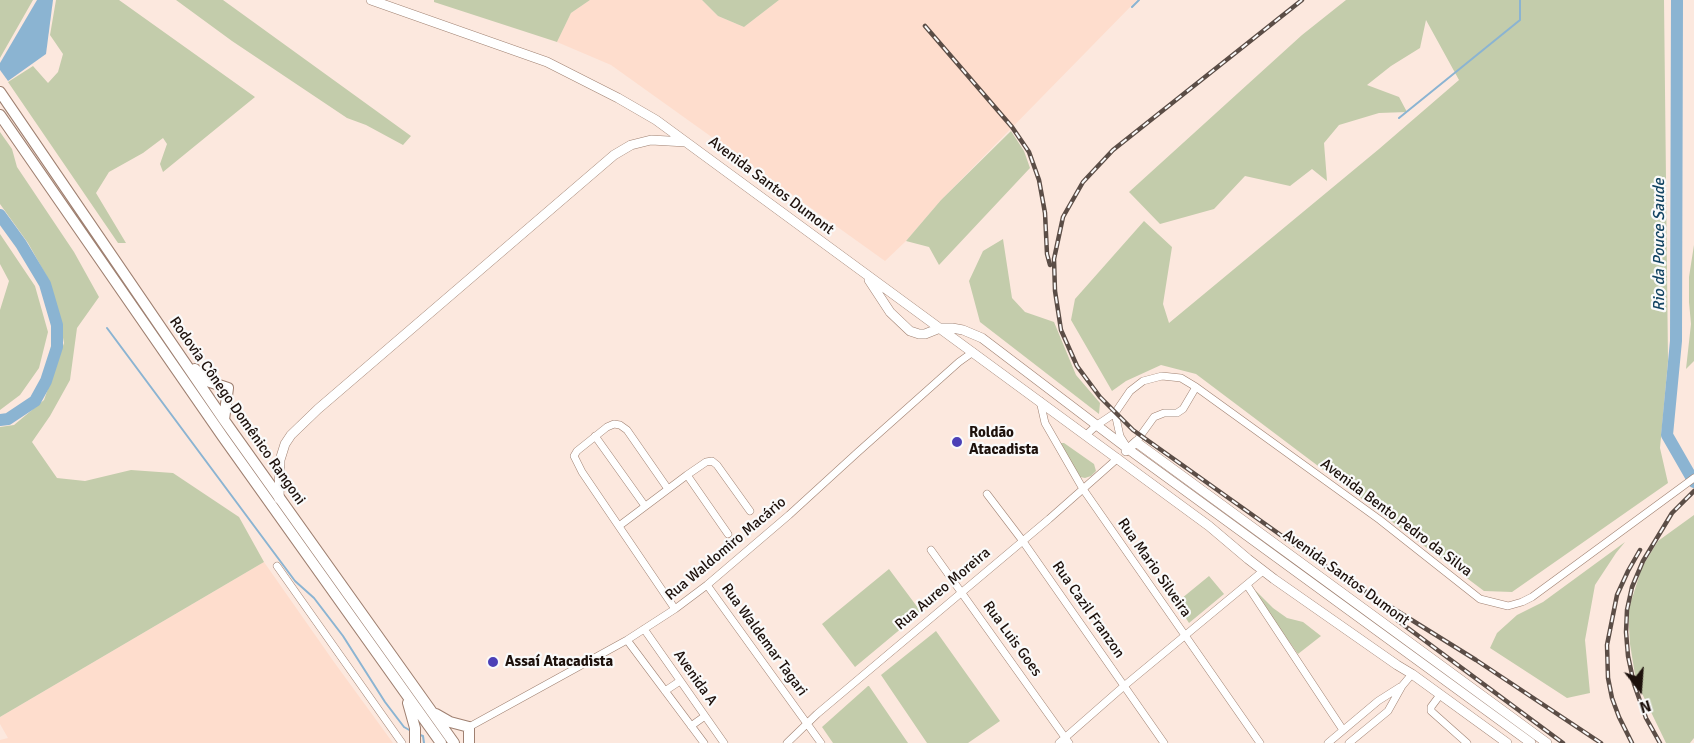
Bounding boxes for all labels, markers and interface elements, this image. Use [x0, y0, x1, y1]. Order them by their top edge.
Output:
street label: Avenida Santos Dumont [705, 133, 837, 239]
water label: Rio da Pouce Saude [1650, 179, 1670, 311]
street label: Rodovia Cônego Domênico Rangoni [165, 314, 309, 508]
place label: Roldão Atacadista [969, 424, 1039, 459]
marker: Roldão Atacadista [950, 435, 964, 449]
street label: Avenida Bento Pedro da Silva [1317, 455, 1475, 581]
street label: Rua Waldomiro Macário [662, 493, 790, 605]
street label: Rua Mario Silveira [1113, 515, 1195, 621]
street label: Avenida Santos Dumont [1279, 526, 1413, 630]
street label: Rua Aureo Moreira [892, 544, 994, 634]
street label: Rua Cazil Franzon [1048, 558, 1128, 662]
street label: Rua Waldemar Tagari [717, 580, 811, 700]
street label: Rua Luis Goes [979, 598, 1045, 680]
street label: Avenida A [669, 647, 721, 709]
place label: Assaí Atacadista [505, 653, 613, 671]
marker: Assaí Atacadista [486, 655, 500, 669]
north arrow [1610, 659, 1670, 719]
text: N [1637, 695, 1654, 717]

